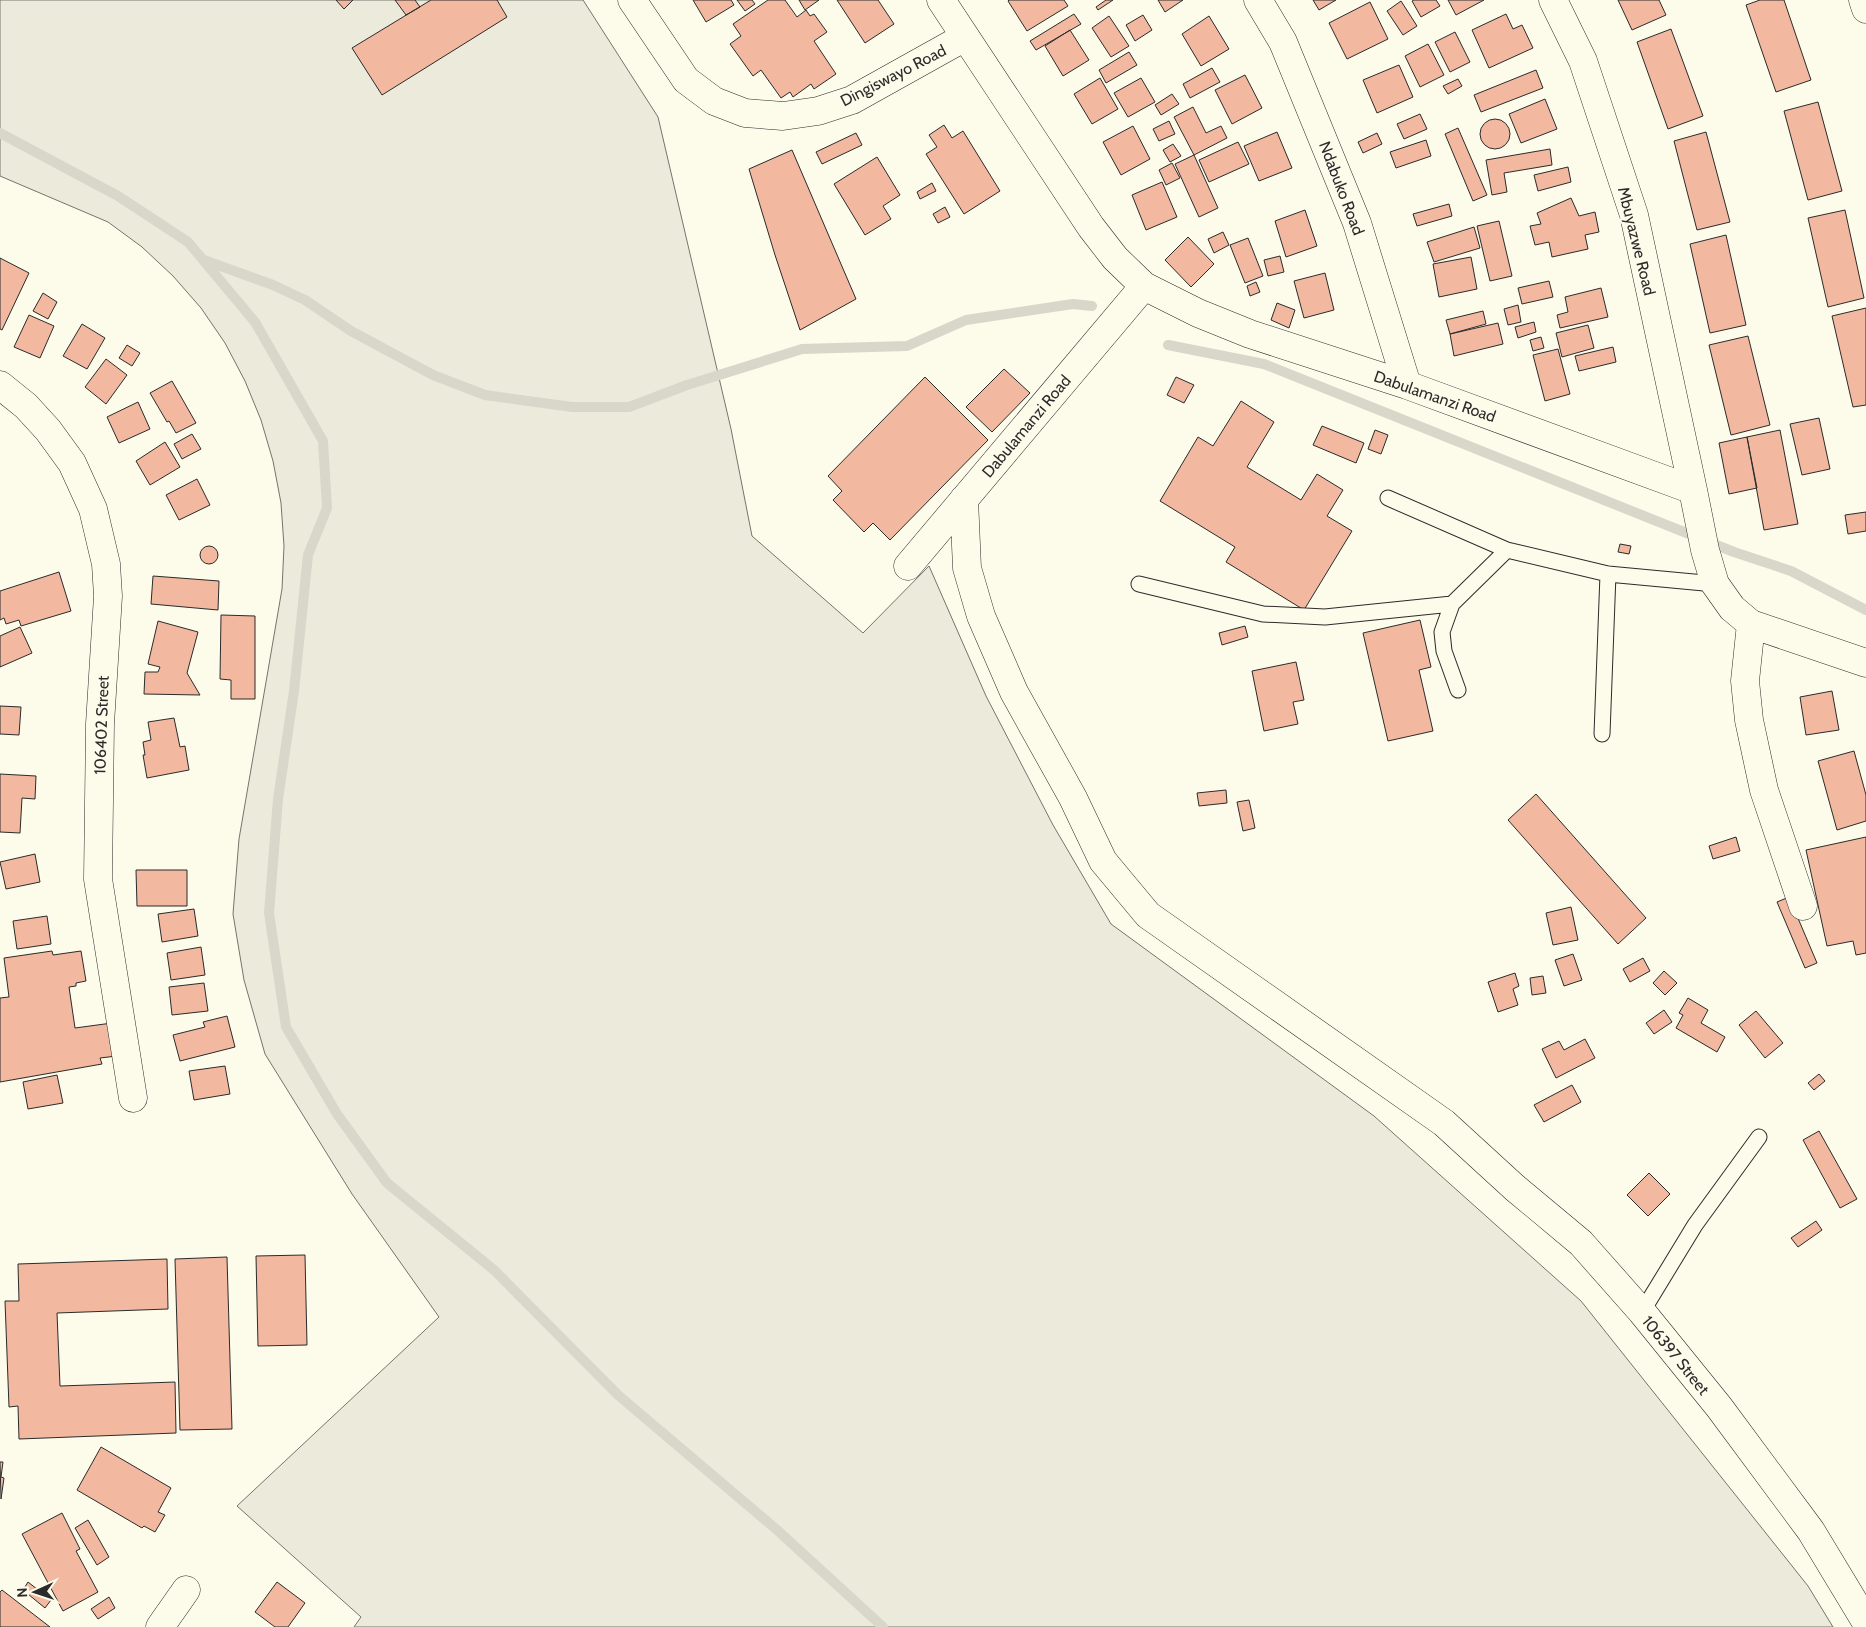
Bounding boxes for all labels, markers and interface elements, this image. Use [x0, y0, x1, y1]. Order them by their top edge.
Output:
street label: Dingiswayo Road [837, 41, 949, 110]
street label: Ndabuko Road [1315, 139, 1368, 238]
street label: Mbuyazwe Road [1614, 185, 1659, 297]
street label: Dabulamanzi Road [1371, 367, 1498, 426]
street label: Dabulamanzi Road [978, 371, 1075, 481]
street label: 106402 Street [90, 675, 113, 775]
street label: 106397 Street [1638, 1312, 1714, 1399]
north arrow [10, 1567, 60, 1617]
text: N [13, 1587, 31, 1598]

